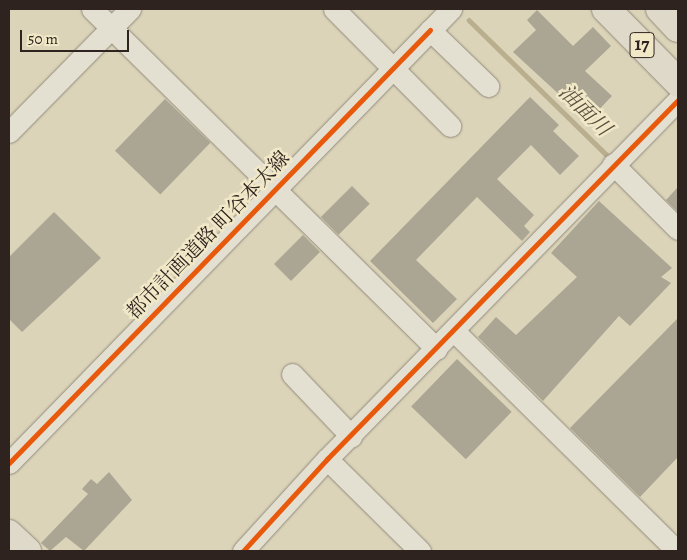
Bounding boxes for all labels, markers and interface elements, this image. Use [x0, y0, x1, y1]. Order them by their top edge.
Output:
scale bar [22, 20, 131, 52]
road number: 17 [630, 28, 654, 62]
text: 50 m [28, 29, 58, 49]
water label: 油面川 [554, 79, 616, 141]
street label: 都市計画道路 町谷本太線 [122, 146, 294, 324]

